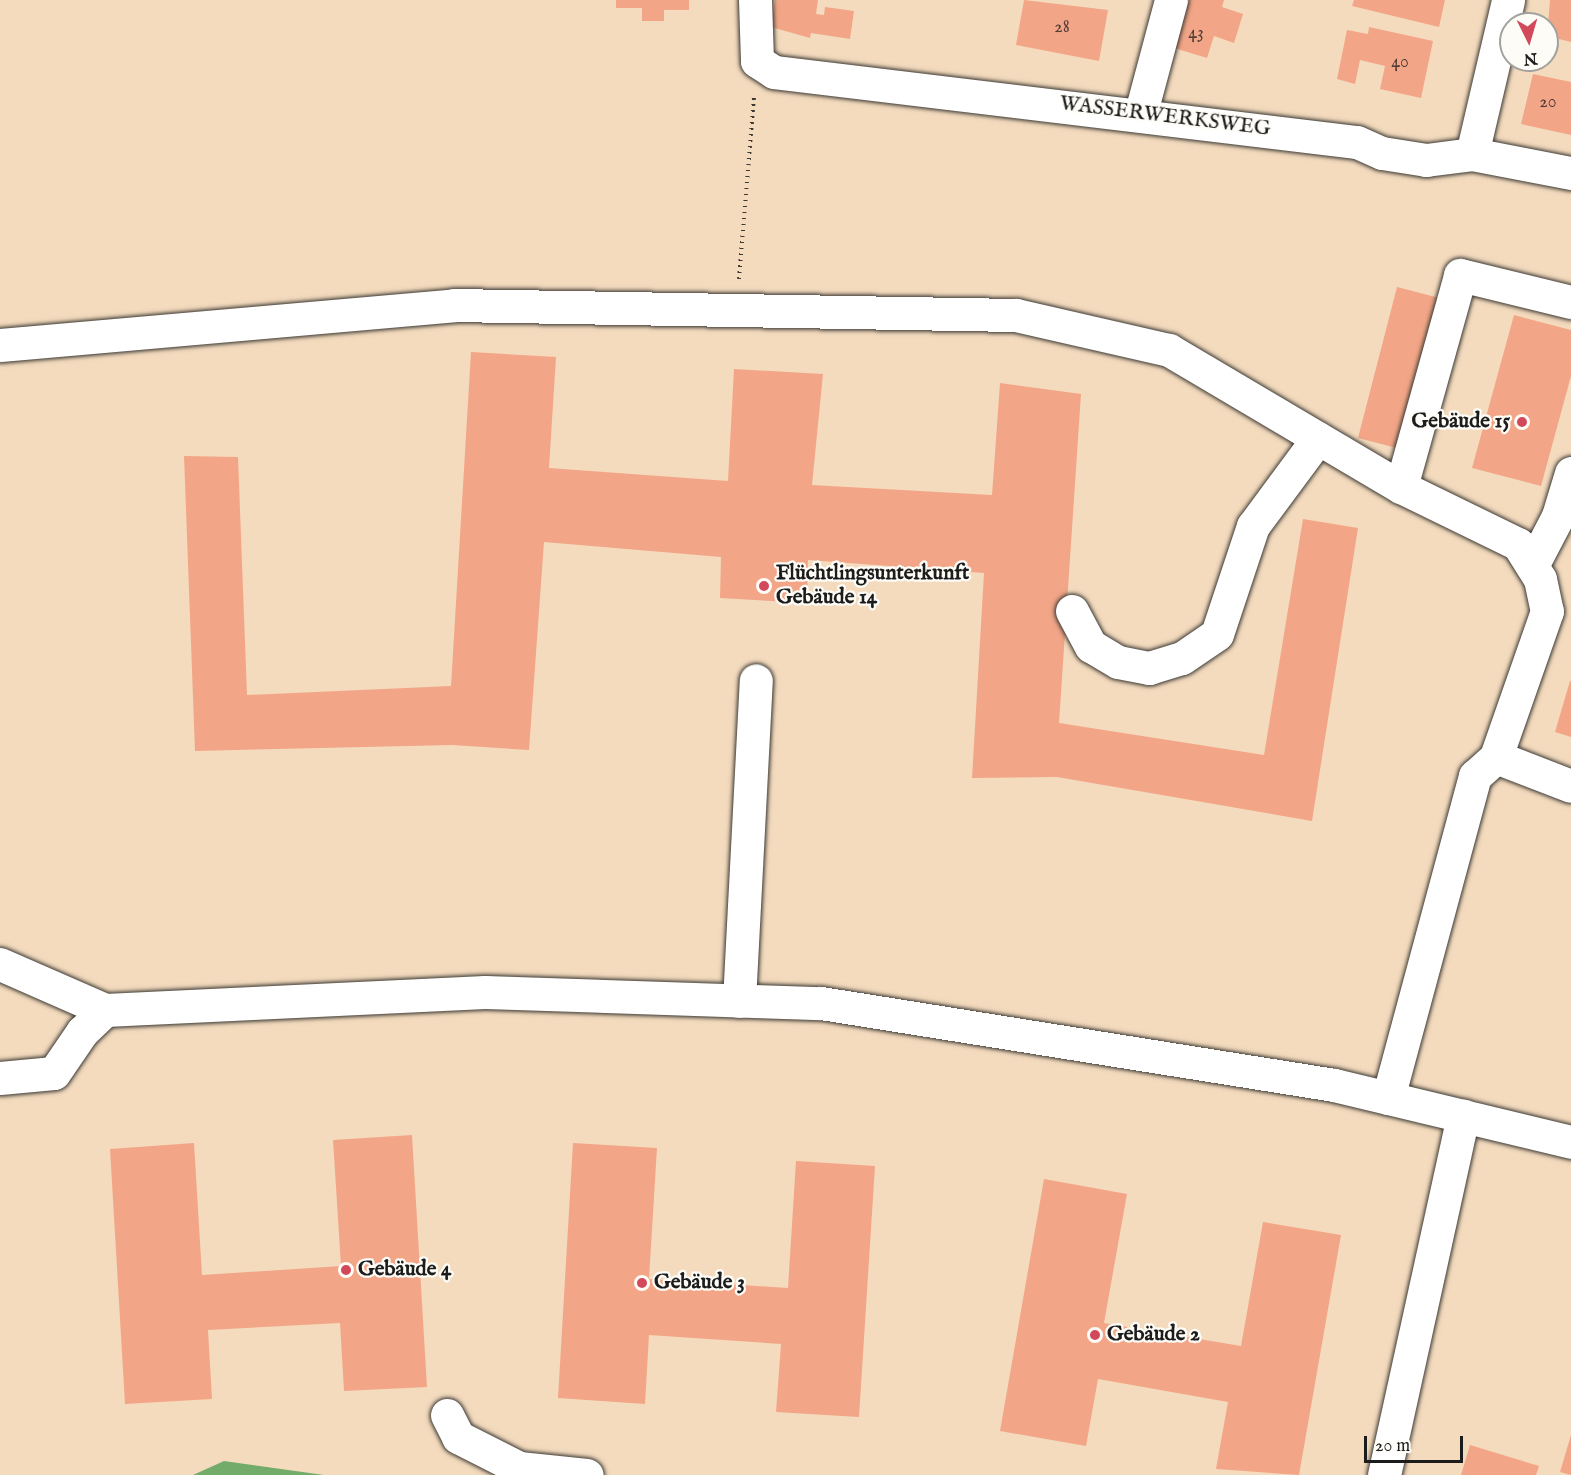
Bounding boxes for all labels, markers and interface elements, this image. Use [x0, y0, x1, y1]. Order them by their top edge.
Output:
north arrow [1499, 12, 1559, 72]
house number: 28 [1054, 17, 1070, 39]
house number: 43 [1188, 23, 1204, 45]
text: N [1523, 47, 1538, 69]
house number: 40 [1391, 52, 1409, 74]
street label: WASSERWERKSWEG [1058, 92, 1272, 142]
house number: 20 [1539, 92, 1557, 114]
place label: Gebäude 15 [1412, 409, 1510, 435]
marker: Gebäude 15 [1515, 415, 1529, 429]
place label: Flüchtlingsunterkunft Gebäude 14 [776, 561, 969, 611]
marker: Flüchtlingsunterkunft Gebäude 14 [757, 579, 771, 593]
place label: Gebäude 4 [358, 1257, 451, 1283]
marker: Gebäude 4 [339, 1263, 353, 1277]
place label: Gebäude 3 [654, 1270, 745, 1296]
marker: Gebäude 3 [635, 1276, 649, 1290]
place label: Gebäude 2 [1107, 1322, 1200, 1348]
marker: Gebäude 2 [1088, 1328, 1102, 1342]
scale bar [1367, 1424, 1466, 1462]
text: 20 m [1375, 1435, 1410, 1458]

